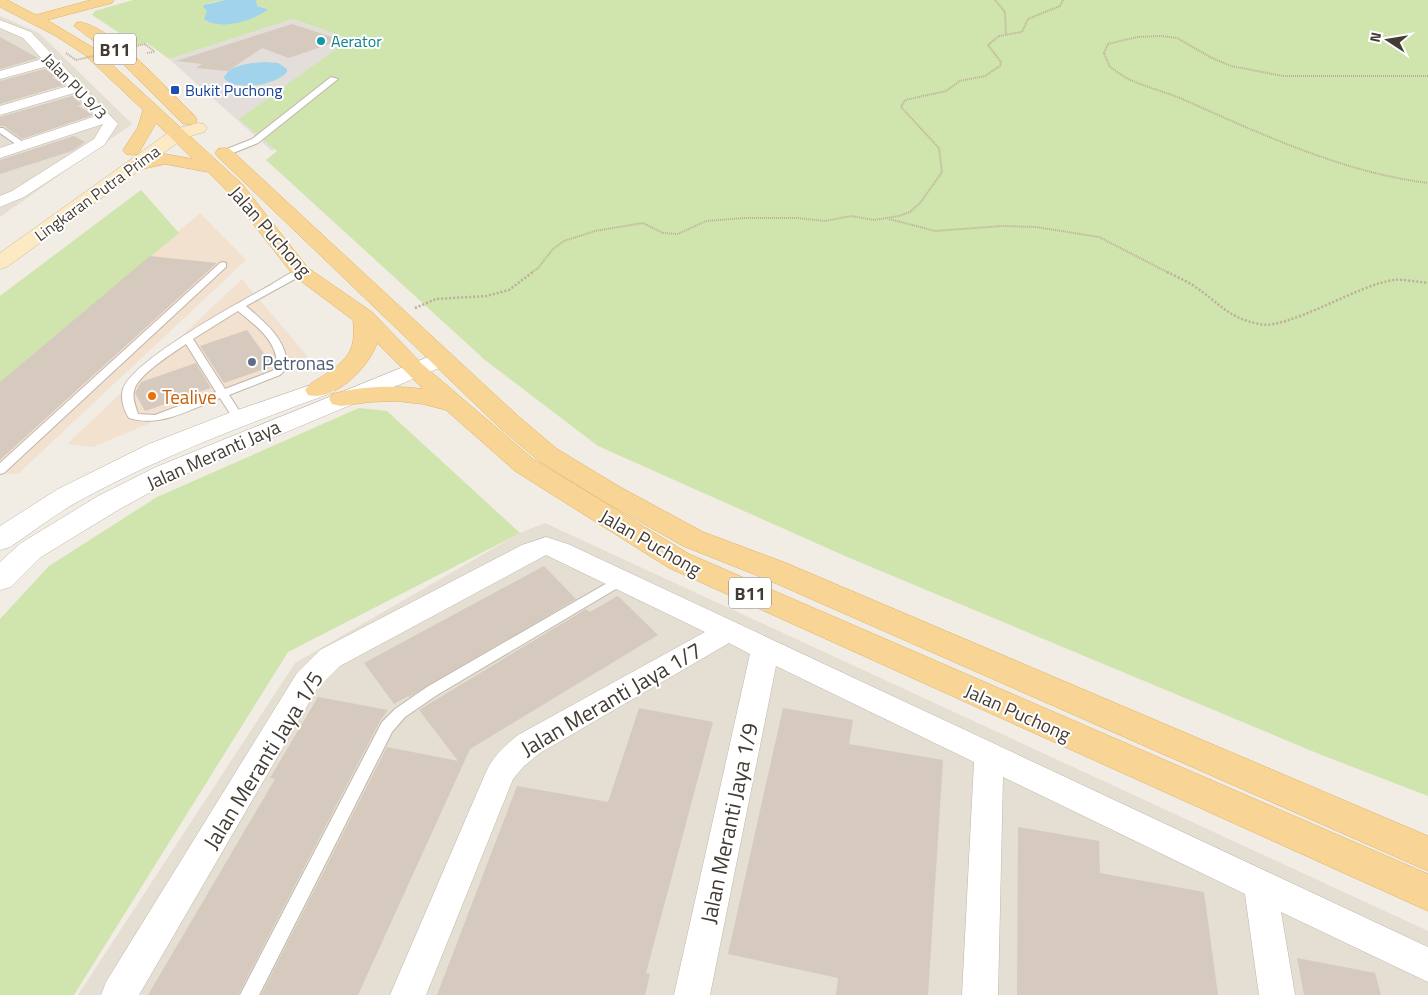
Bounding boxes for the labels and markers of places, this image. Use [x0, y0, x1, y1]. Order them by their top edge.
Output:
place label: Aerator [331, 29, 382, 53]
marker: Aerator [315, 35, 327, 47]
place label: Bukit Puchong [185, 78, 282, 102]
marker: Bukit Puchong [169, 84, 181, 96]
place label: Petronas [262, 348, 335, 377]
marker: Petronas [246, 356, 258, 368]
place label: Tealive [162, 382, 217, 411]
marker: Tealive [146, 390, 158, 402]

